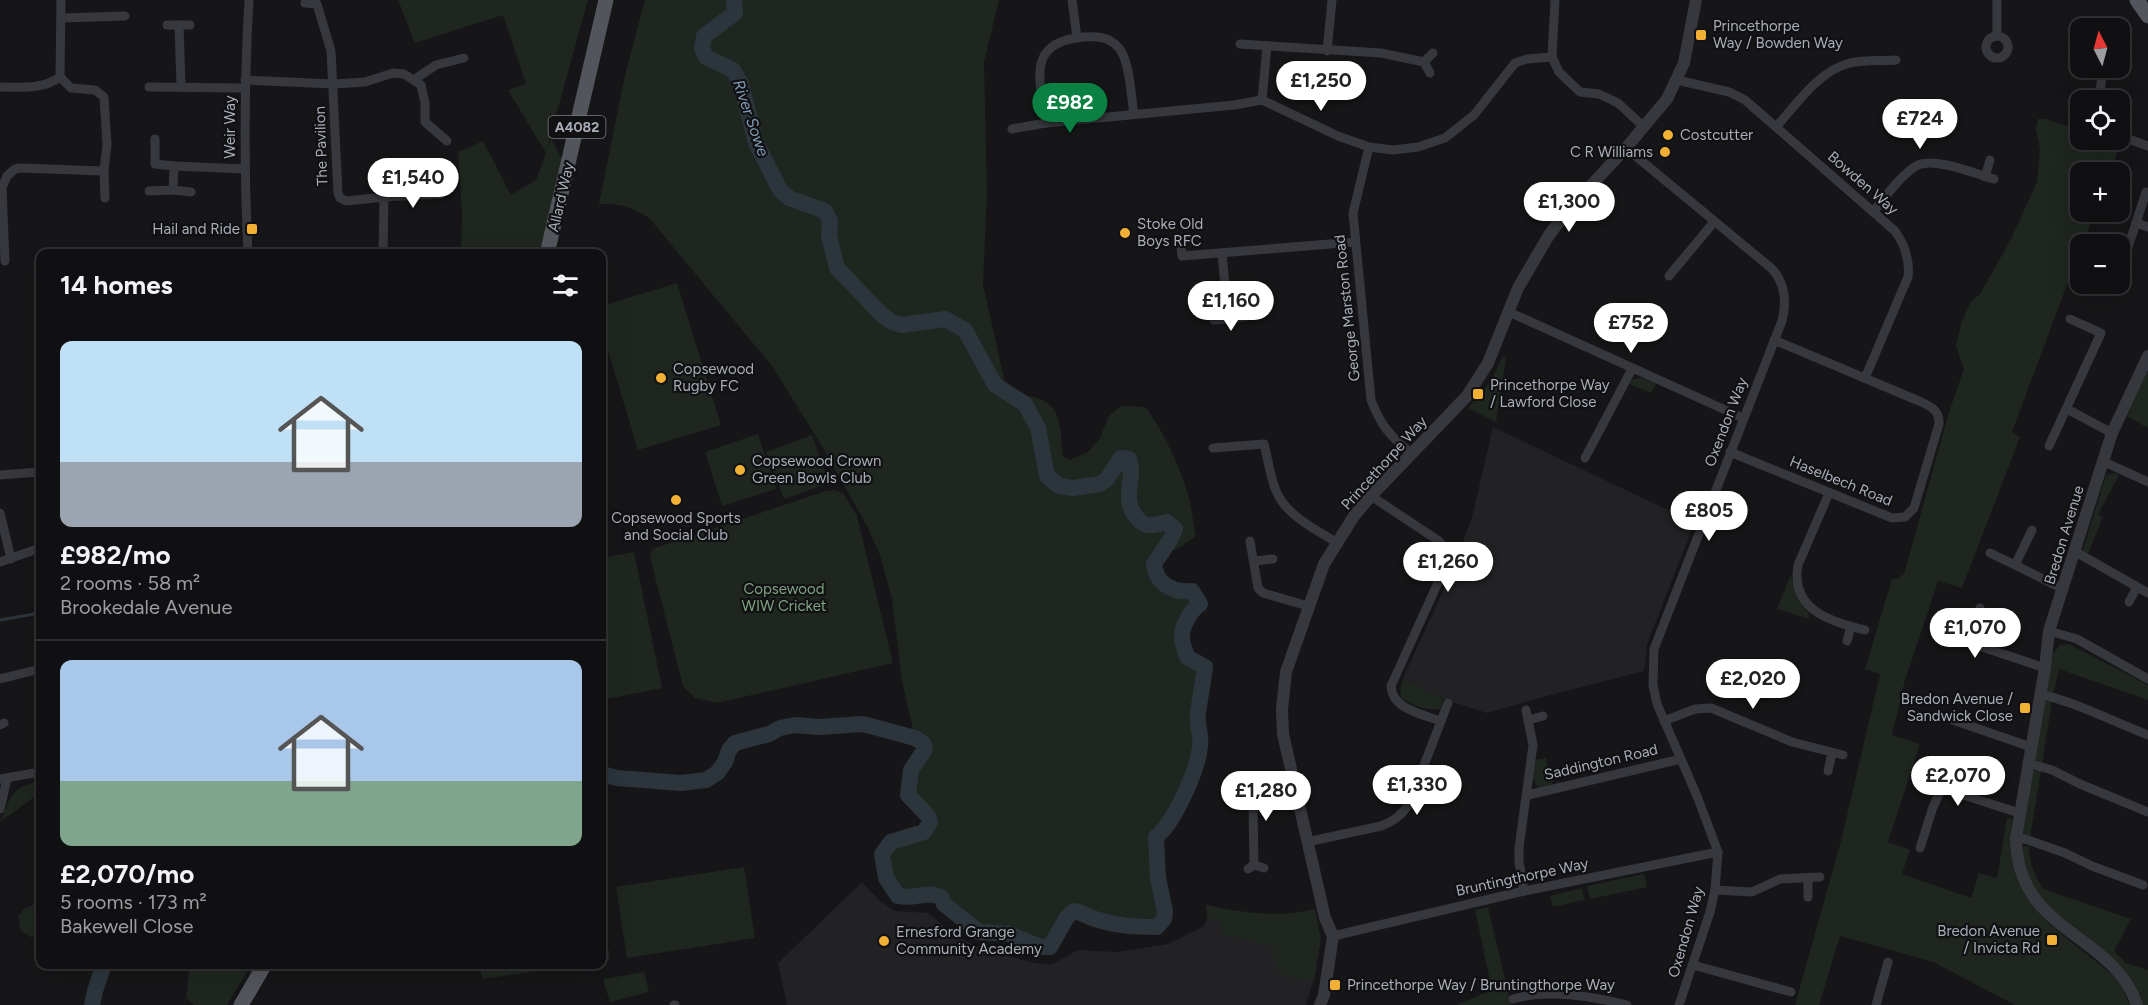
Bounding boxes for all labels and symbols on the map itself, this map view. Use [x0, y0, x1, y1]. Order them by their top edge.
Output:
place label: Princethorpe Way / Bowden Way [1713, 17, 1843, 52]
north arrow [2070, 18, 2130, 78]
marker: Princethorpe Way / Bowden Way [1694, 28, 1708, 42]
pin: £1,250 [1272, 61, 1370, 112]
water label: River Sowe [729, 77, 773, 159]
pin: £982 [1034, 83, 1106, 134]
street label: Weir Way [221, 95, 239, 159]
pin: £724 [1884, 99, 1956, 150]
street label: The Pavilion [311, 106, 331, 186]
road number: A4082 [548, 116, 606, 138]
place label: Costcutter [1680, 126, 1753, 144]
marker: Costcutter [1661, 128, 1675, 142]
place label: C R Williams [1570, 143, 1653, 161]
marker: C R Williams [1658, 145, 1672, 159]
street label: Bowden Way [1824, 147, 1902, 219]
pin: £1,540 [364, 158, 462, 209]
street label: Allard Way [544, 160, 578, 234]
pin: £1,300 [1520, 182, 1618, 233]
place label: Stoke Old Boys RFC [1137, 215, 1203, 250]
place label: Hail and Ride [152, 220, 240, 238]
marker: Hail and Ride [245, 222, 259, 236]
marker: Stoke Old Boys RFC [1118, 226, 1132, 240]
street label: George Marston Road [1330, 234, 1364, 382]
pin: £1,160 [1182, 281, 1280, 332]
pin: £752 [1595, 303, 1667, 354]
place label: Copsewood Rugby FC [673, 360, 754, 395]
marker: Copsewood Rugby FC [654, 371, 668, 385]
street label: Oxendon Way [1701, 375, 1751, 469]
place label: Princethorpe Way / Lawford Close [1490, 376, 1610, 411]
marker: Princethorpe Way / Lawford Close [1471, 387, 1485, 401]
street label: Princethorpe Way [1337, 412, 1431, 513]
place label: Copsewood Crown Green Bowls Club [752, 452, 881, 487]
street label: Haselbech Road [1787, 452, 1895, 510]
marker: Copsewood Crown Green Bowls Club [733, 463, 747, 477]
street label: Bredon Avenue [2040, 483, 2088, 587]
pin: £805 [1673, 491, 1745, 542]
marker: Copsewood Sports and Social Club [669, 493, 683, 507]
place label: Copsewood Sports and Social Club [611, 509, 741, 544]
pin: £1,260 [1399, 542, 1497, 593]
park label: Copsewood WIW Cricket [741, 580, 827, 615]
pin: £1,070 [1926, 608, 2024, 659]
pin: £2,020 [1704, 659, 1802, 710]
place label: Bredon Avenue / Sandwick Close [1901, 690, 2013, 725]
marker: Bredon Avenue / Sandwick Close [2018, 701, 2032, 715]
street label: Saddington Road [1542, 740, 1660, 784]
pin: £2,070 [1909, 756, 2007, 807]
pin: £1,330 [1368, 765, 1466, 816]
pin: £1,280 [1217, 771, 1315, 822]
street label: Bruntingthorpe Way [1454, 854, 1590, 900]
street label: Oxendon Way [1664, 884, 1708, 980]
place label: Bredon Avenue / Invicta Rd [1937, 922, 2040, 957]
place label: Ernesford Grange Community Academy [896, 923, 1042, 958]
marker: Bredon Avenue / Invicta Rd [2045, 933, 2059, 947]
marker: Ernesford Grange Community Academy [877, 934, 891, 948]
place label: Princethorpe Way / Bruntingthorpe Way [1347, 976, 1615, 994]
marker: Princethorpe Way / Bruntingthorpe Way [1328, 978, 1342, 992]

